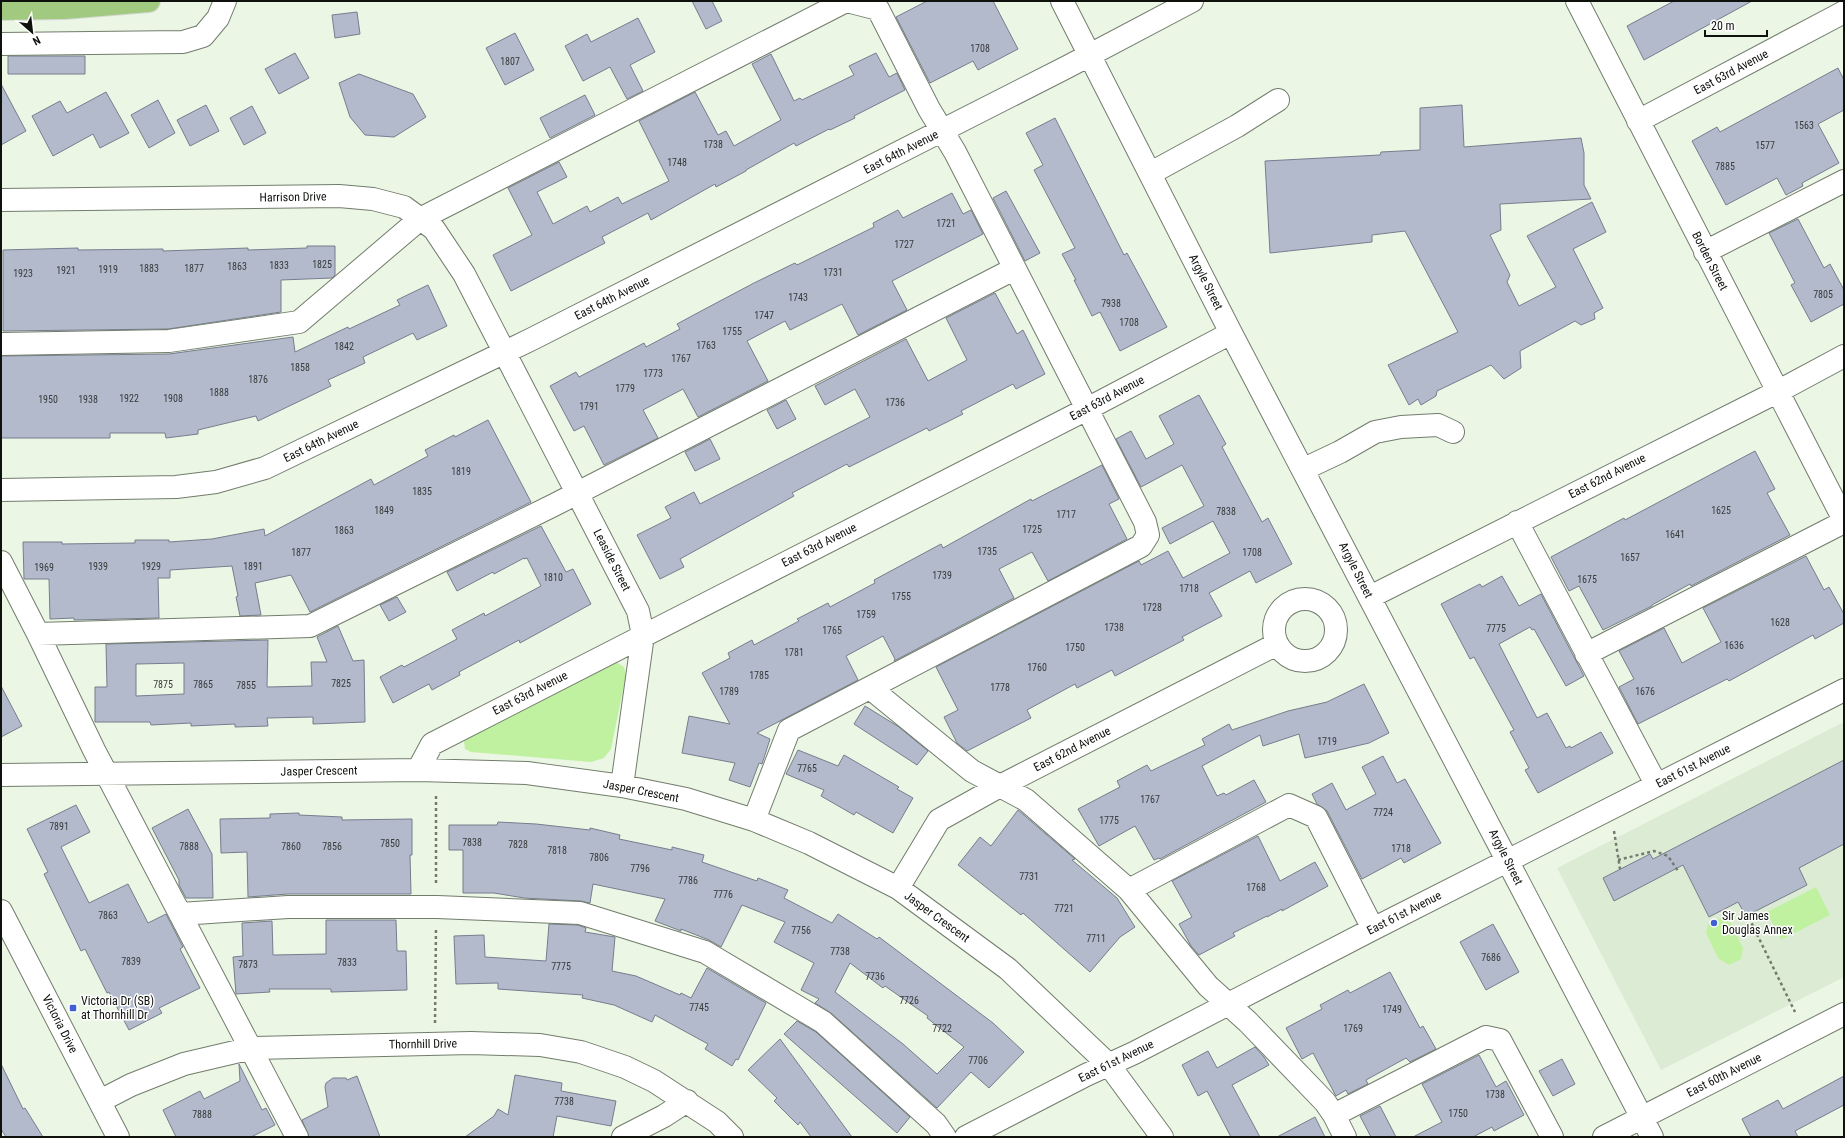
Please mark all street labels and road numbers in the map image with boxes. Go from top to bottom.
street label: East 63rd Avenue [1691,46,1771,97]
street label: East 64th Avenue [861,127,941,177]
street label: Harrison Drive [259,189,327,205]
street label: Borden Street [1689,229,1731,293]
street label: Argyle Street [1186,252,1226,313]
street label: East 64th Avenue [572,273,652,323]
street label: East 63rd Avenue [1067,372,1147,423]
street label: East 64th Avenue [281,417,361,465]
street label: East 62nd Avenue [1566,450,1648,501]
street label: East 63rd Avenue [779,520,859,570]
street label: Leaside Street [590,527,634,594]
street label: Argyle Street [1336,540,1376,601]
street label: East 63rd Avenue [490,668,570,718]
street label: East 62nd Avenue [1031,723,1113,774]
street label: East 61st Avenue [1653,741,1733,791]
street label: Jasper Crescent [280,763,358,779]
street label: Jasper Crescent [602,777,681,805]
street label: Argyle Street [1486,827,1526,888]
street label: East 61st Avenue [1364,888,1444,938]
street label: Jasper Crescent [902,889,973,946]
street label: Victoria Drive [39,993,81,1056]
street label: Thornhill Drive [389,1036,458,1052]
street label: East 61st Avenue [1076,1037,1156,1085]
street label: East 60th Avenue [1684,1050,1764,1100]

